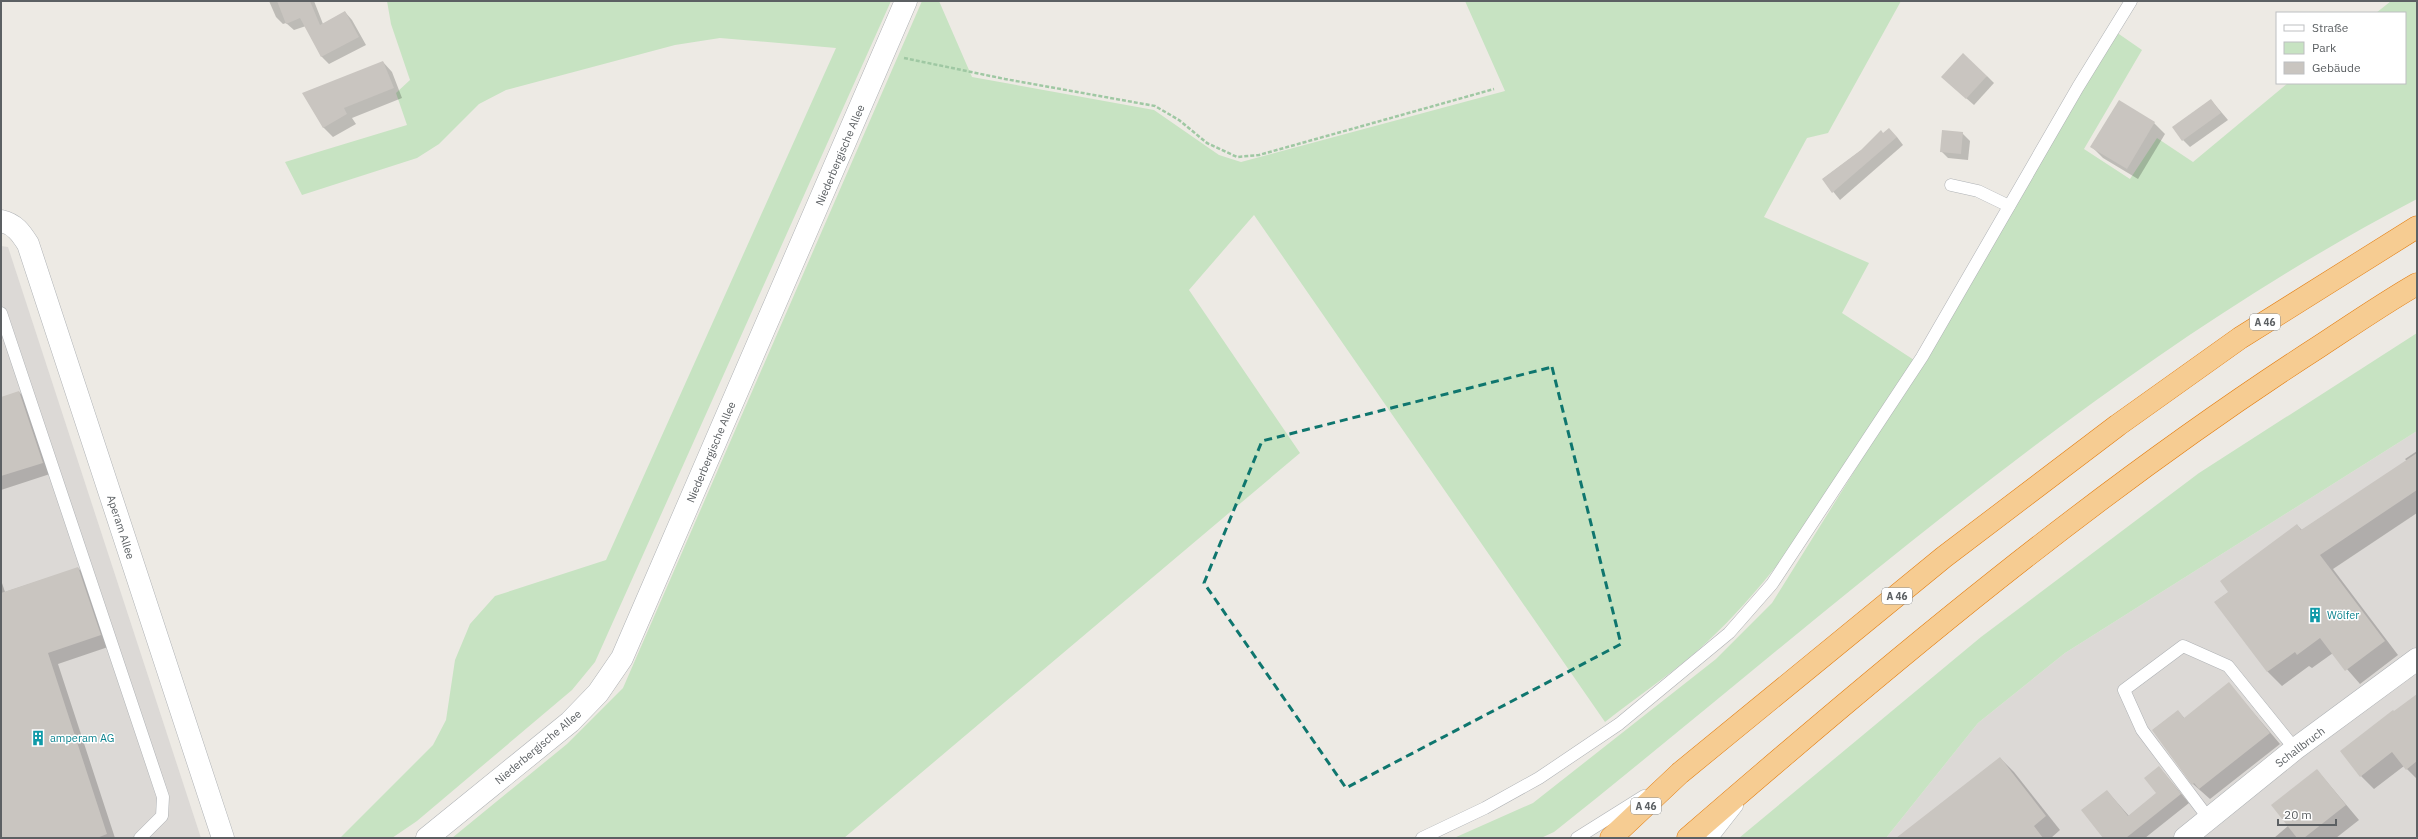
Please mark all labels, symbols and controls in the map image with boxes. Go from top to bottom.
legend [2276,12,2406,84]
text: Straße [2312,20,2349,35]
text: Park [2312,40,2337,55]
text: Gebäude [2312,60,2361,75]
street label: Niederbergische Allee [812,102,868,208]
road number: A 46 [2250,314,2280,330]
street label: Niederbergische Allee [683,399,739,505]
street label: Aperam Allee [104,493,138,561]
road number: A 46 [1882,588,1912,604]
building icon: Wölfer [2306,606,2324,624]
place label: Wölfer [2327,608,2359,622]
street label: Niederbergische Allee [492,707,584,787]
street label: Schallbruch [2272,724,2328,770]
building icon: amperam AG [29,729,47,747]
place label: amperam AG [50,731,115,745]
road number: A 46 [1631,798,1661,814]
scale bar [2278,801,2336,827]
text: 20 m [2284,807,2312,822]

